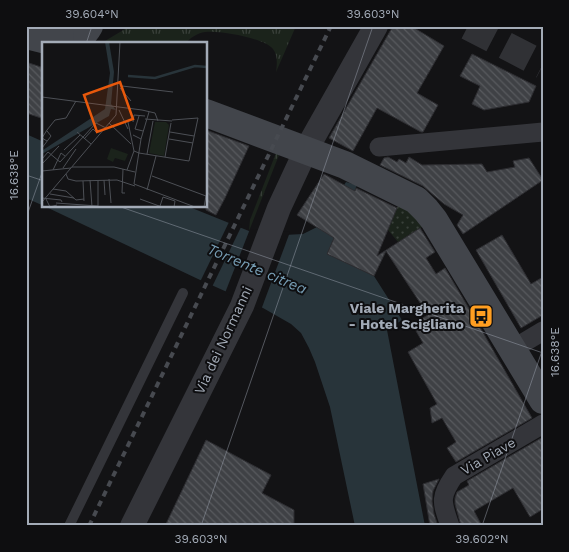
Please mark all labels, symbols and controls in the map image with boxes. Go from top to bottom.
text: 39.604°N [65,7,119,21]
text: 39.603°N [346,7,400,21]
inset map [42,42,208,208]
text: 16.638°E [7,150,21,200]
water label: Torrente citrea [205,240,309,298]
street label: Via dei Normanni [191,284,255,396]
place label: Viale Margherita - Hotel Scigliano [349,300,465,332]
bus stop icon: Viale Margherita - Hotel Scigliano [468,303,494,329]
text: 16.638°E [548,327,562,377]
street label: Via Piave [458,434,518,478]
text: 39.603°N [174,532,228,546]
text: 39.602°N [455,532,509,546]

